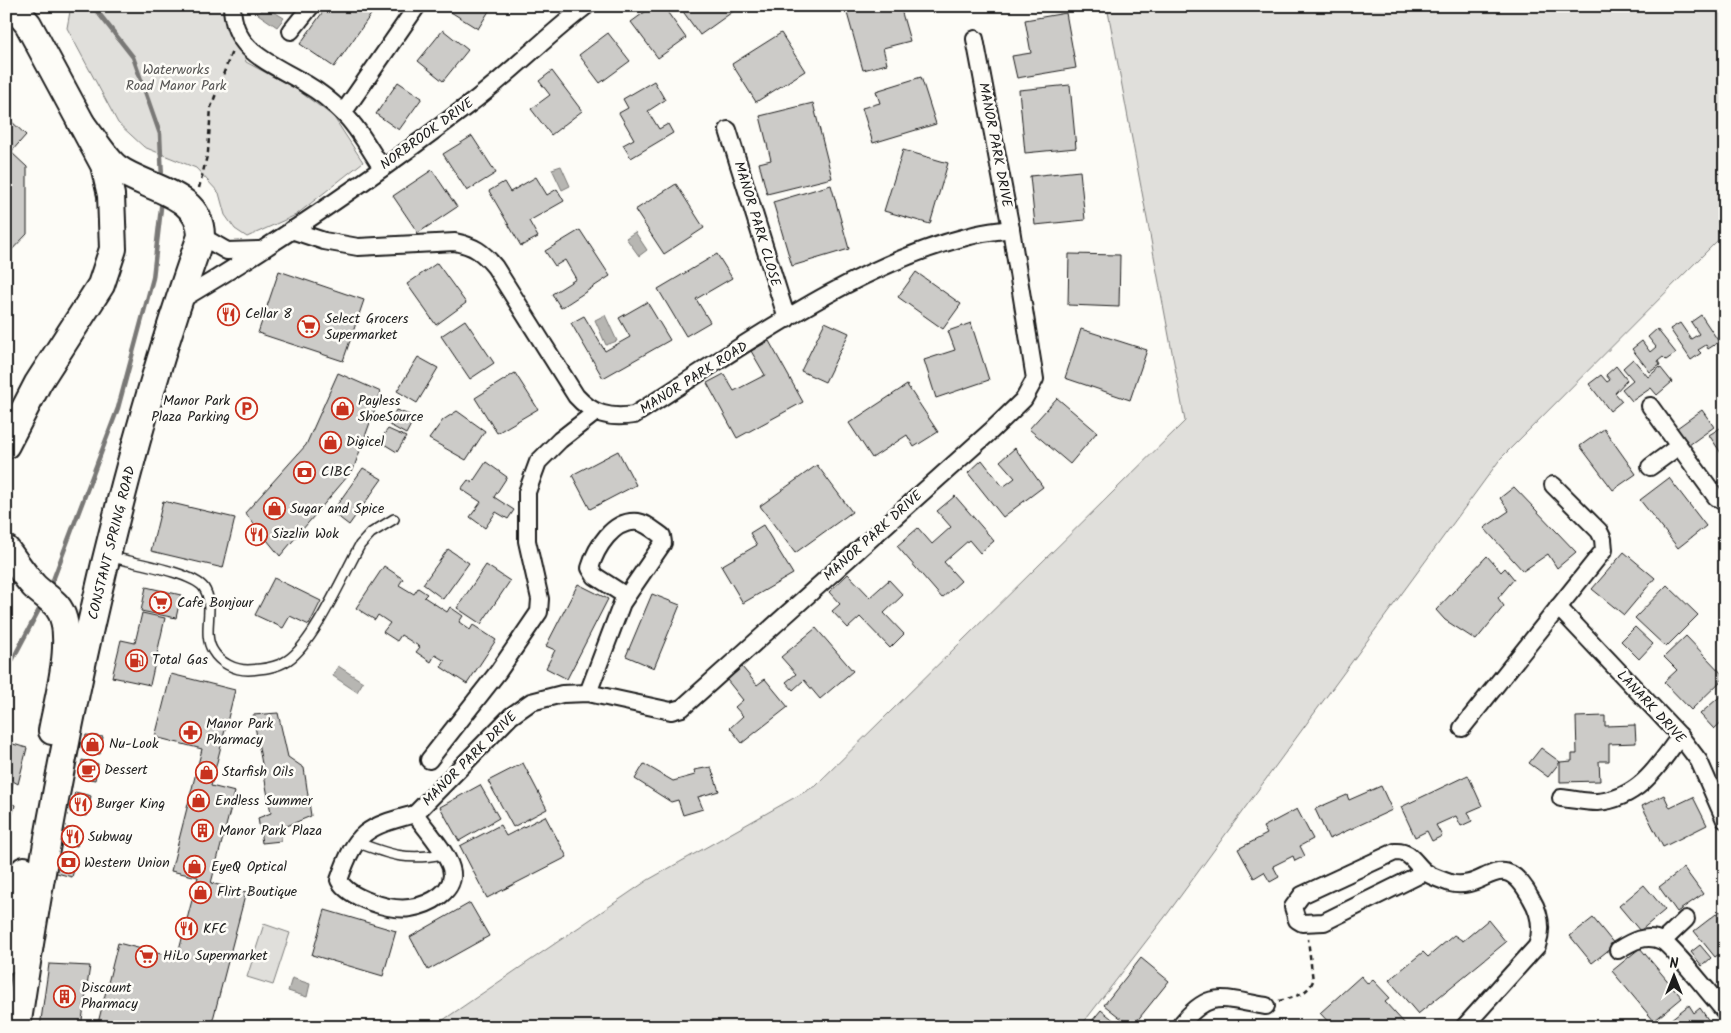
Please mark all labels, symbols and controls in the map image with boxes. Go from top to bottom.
park label: Waterworks Road Manor Park [126,59,227,97]
street label: MANOR PARK DRIVE [972,81,1018,210]
street label: NORBROOK DRIVE [375,92,479,176]
street label: MANOR PARK CLOSE [728,159,787,290]
restaurant icon: Cellar 8 [217,302,241,326]
place label: Cellar 8 [245,303,292,325]
place label: Select Grocers Supermarket [325,308,408,346]
supermarket icon: Select Grocers Supermarket [297,315,321,339]
street label: MANOR PARK ROAD [636,336,752,420]
place label: Manor Park Plaza Parking [151,390,230,428]
place label: Payless ShoeSource [358,390,424,428]
parking icon: Manor Park Plaza Parking [234,397,258,421]
shop icon: Payless ShoeSource [330,397,354,421]
shop icon: Digicel [318,430,342,454]
place label: Digicel [346,431,385,453]
bank icon: CIBC [293,460,317,484]
place label: CIBC [321,461,351,483]
street label: CONSTANT SPRING ROAD [82,464,142,622]
street label: MANOR PARK DRIVE [819,485,928,587]
shop icon: Sugar and Spice [262,497,286,521]
place label: Sugar and Spice [290,498,385,520]
restaurant icon: Sizzlin Wok [244,522,268,546]
place label: Sizzlin Wok [272,523,339,545]
supermarket icon: Cafe Bonjour [149,591,173,615]
place label: Cafe Bonjour [177,592,254,614]
fuel station icon: Total Gas [124,648,148,672]
place label: Total Gas [152,649,208,671]
street label: LANARK DRIVE [1611,665,1691,749]
street label: MANOR PARK DRIVE [417,706,523,812]
place label: Manor Park Pharmacy [206,713,273,751]
pharmacy icon: Manor Park Pharmacy [178,720,202,744]
shop icon: Nu-Look [81,732,105,756]
place label: Nu-Look [109,733,159,755]
cafe icon: Dessert [76,758,100,782]
place label: Dessert [104,759,148,781]
shop icon: Starfish Oils [194,760,218,784]
place label: Starfish Oils [222,761,294,783]
shop icon: Endless Summer [187,789,211,813]
place label: Endless Summer [215,790,314,812]
restaurant icon: Burger King [68,792,92,816]
place label: Burger King [96,793,165,815]
building icon: Manor Park Plaza [191,819,215,843]
place label: Manor Park Plaza [219,820,322,842]
restaurant icon: Subway [60,825,84,849]
place label: Subway [88,826,133,848]
bank icon: Western Union [56,851,80,875]
place label: Western Union [84,852,170,874]
shop icon: EyeQ Optical [183,855,207,879]
place label: EyeQ Optical [211,856,287,878]
shop icon: Flirt Boutique [189,880,213,904]
place label: Flirt Boutique [217,881,298,903]
restaurant icon: KFC [175,917,199,941]
place label: KFC [203,918,227,940]
supermarket icon: HiLo Supermarket [135,944,159,968]
place label: HiLo Supermarket [163,945,268,967]
north arrow [1648,950,1698,1000]
text: N [1670,953,1679,975]
place label: Discount Pharmacy [81,977,138,1015]
building icon: Discount Pharmacy [53,984,77,1008]

